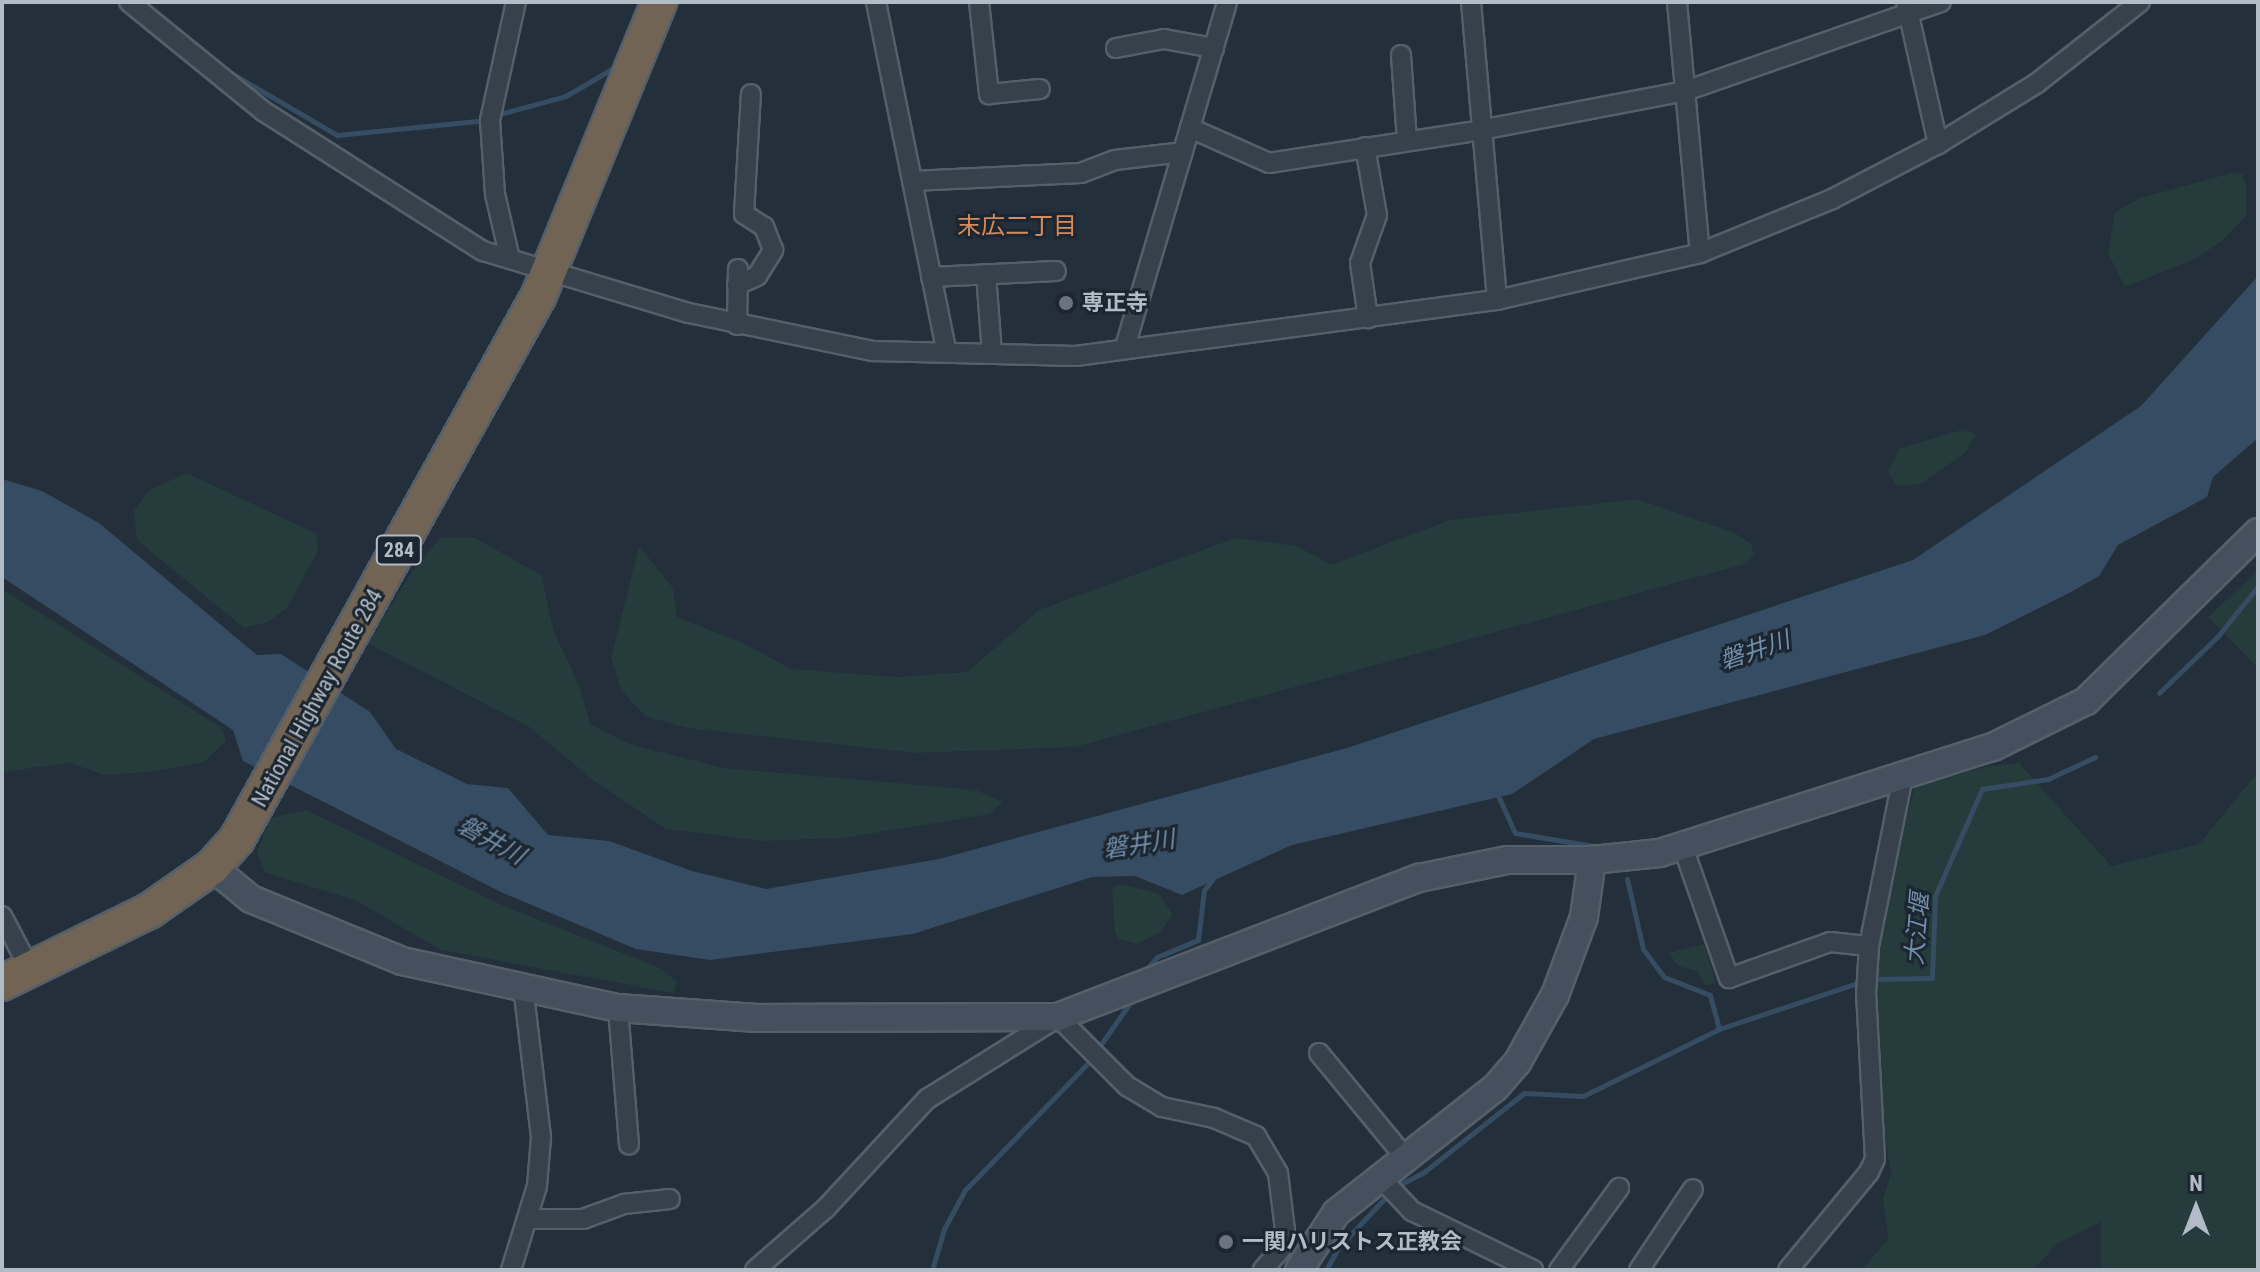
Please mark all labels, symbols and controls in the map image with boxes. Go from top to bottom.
district label: 末広二丁目 [957,213,1077,241]
place label: 専正寺 [1082,290,1148,316]
marker: 専正寺 [1057,294,1075,312]
road number: 284 [375,534,423,566]
street label: National Highway Route 284 [246,584,388,812]
water label: 磐井川 [1716,626,1794,676]
water label: 磐井川 [453,811,529,871]
water label: 磐井川 [1101,825,1177,865]
water label: 大江堰 [1901,892,1935,966]
north arrow [2156,1168,2236,1248]
text: N [2189,1171,2203,1196]
place label: 一関ハリストス正教会 [1242,1229,1462,1255]
marker: 一関ハリストス正教会 [1217,1233,1235,1251]

